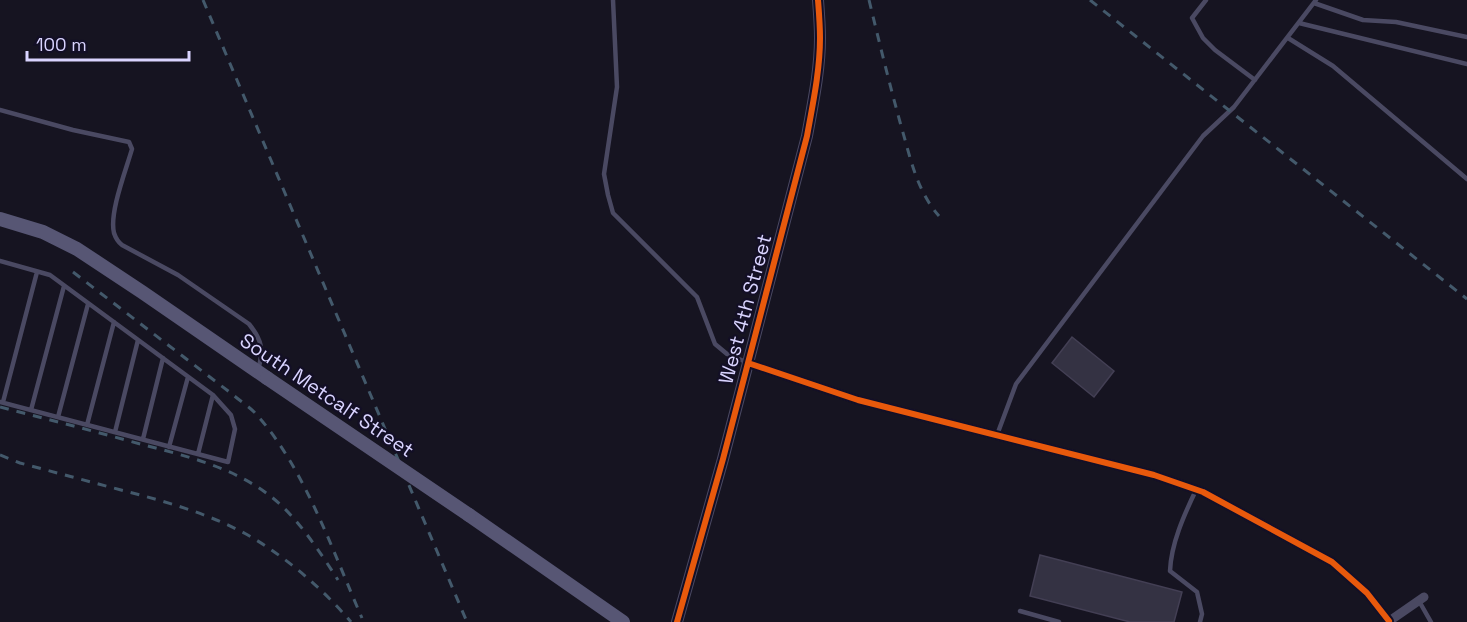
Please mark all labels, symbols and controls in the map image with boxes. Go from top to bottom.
scale bar [27,24,189,62]
text: 100 m [36,33,87,56]
street label: West 4th Street [713,231,777,387]
street label: South Metcalf Street [235,327,419,463]

